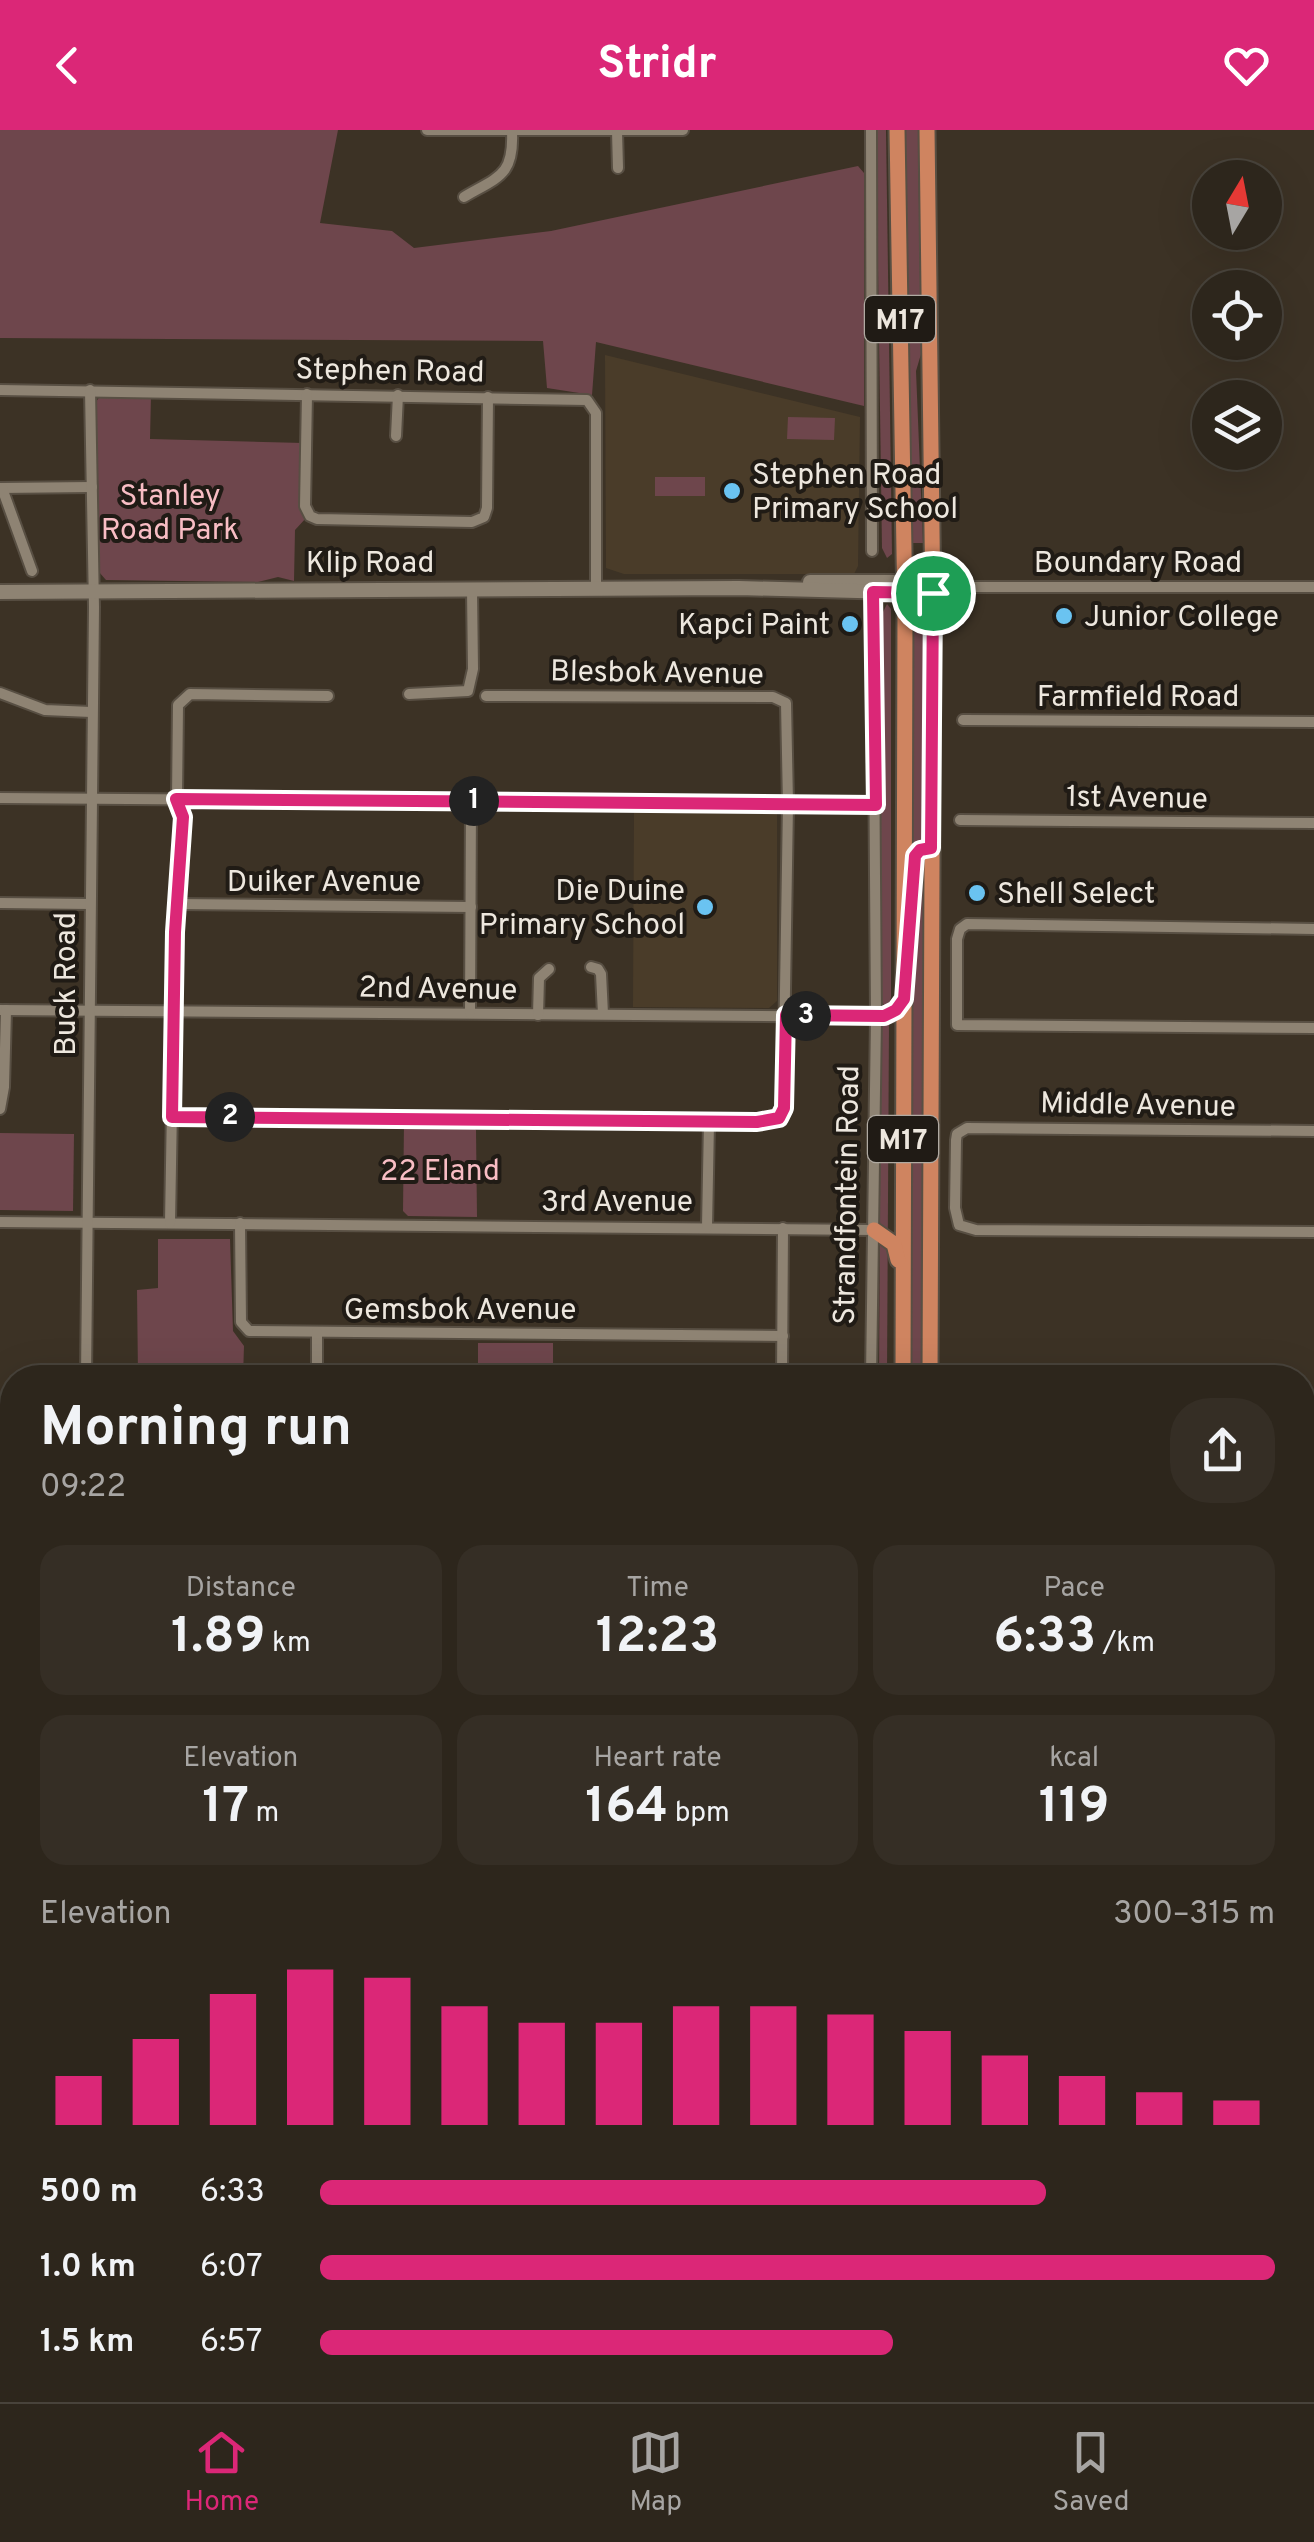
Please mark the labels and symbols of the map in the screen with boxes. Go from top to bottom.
north arrow [1192,160,1282,250]
road number: M17 [865,296,935,342]
street label: Stephen Road [295,352,485,393]
place label: Stephen Road Primary School [752,458,958,529]
park label: Stanley Road Park [101,479,239,550]
marker: Stephen Road Primary School [721,480,743,502]
street label: Klip Road [306,546,434,583]
street label: Boundary Road [1034,546,1242,583]
pin [891,551,976,636]
place label: Junior College [1084,600,1279,637]
marker: Junior College [1053,605,1075,627]
place label: Kapci Paint [678,608,830,645]
marker: Kapci Paint [839,613,861,635]
street label: Blesbok Avenue [550,654,764,695]
street label: Farmfield Road [1037,680,1239,717]
pin: 1 [449,776,499,826]
street label: 1st Avenue [1066,780,1208,819]
street label: Duiker Avenue [227,865,421,902]
place label: Die Duine Primary School [479,874,685,945]
place label: Shell Select [997,877,1155,914]
marker: Shell Select [966,882,988,904]
marker: Die Duine Primary School [694,896,716,918]
street label: Buck Road [49,912,86,1056]
street label: 2nd Avenue [358,971,518,1010]
pin: 3 [781,991,831,1041]
street label: Strandfontein Road [828,1065,869,1325]
street label: Middle Avenue [1040,1086,1236,1127]
pin: 2 [205,1092,255,1142]
road number: M17 [868,1116,938,1162]
park label: 22 Eland [380,1154,500,1191]
street label: 3rd Avenue [541,1185,693,1222]
street label: Gemsbok Avenue [344,1293,576,1330]

